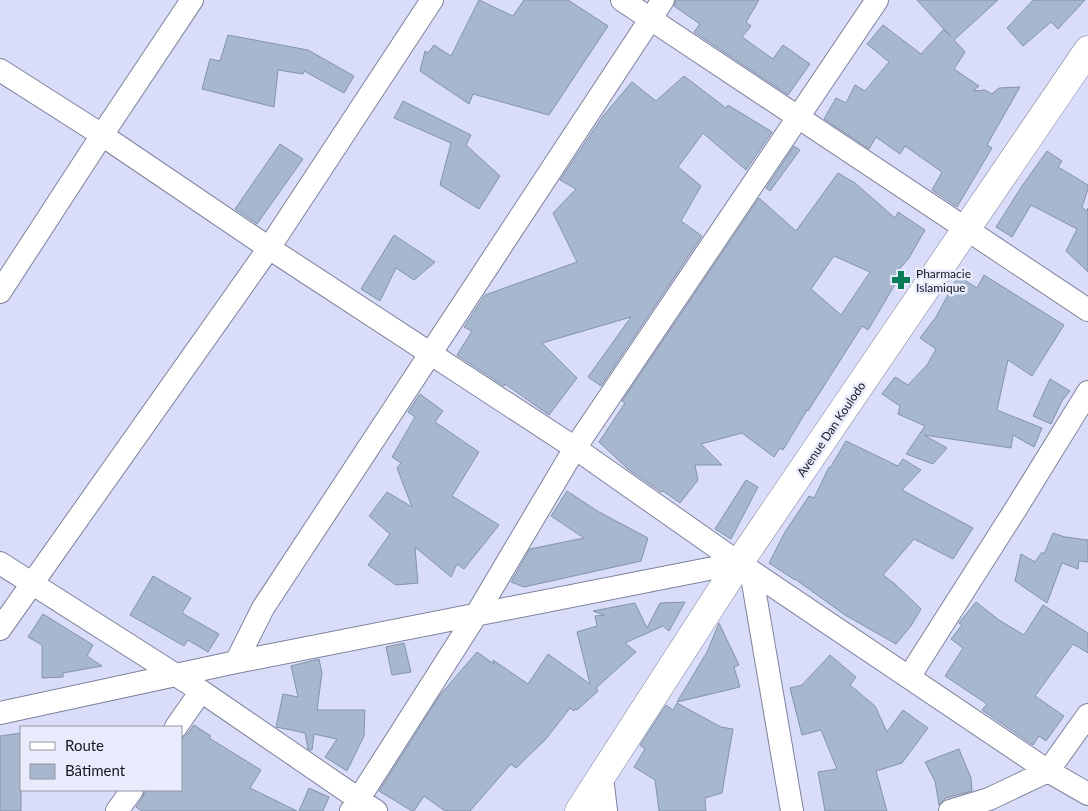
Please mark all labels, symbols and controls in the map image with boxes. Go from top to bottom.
place label: Pharmacie Islamique [916,266,971,295]
pharmacy icon: Pharmacie Islamique [890,269,912,291]
street label: Avenue Dan Koulodo [794,378,869,479]
legend [20,726,182,791]
text: Route [65,736,104,754]
text: Bâtiment [65,761,126,779]

